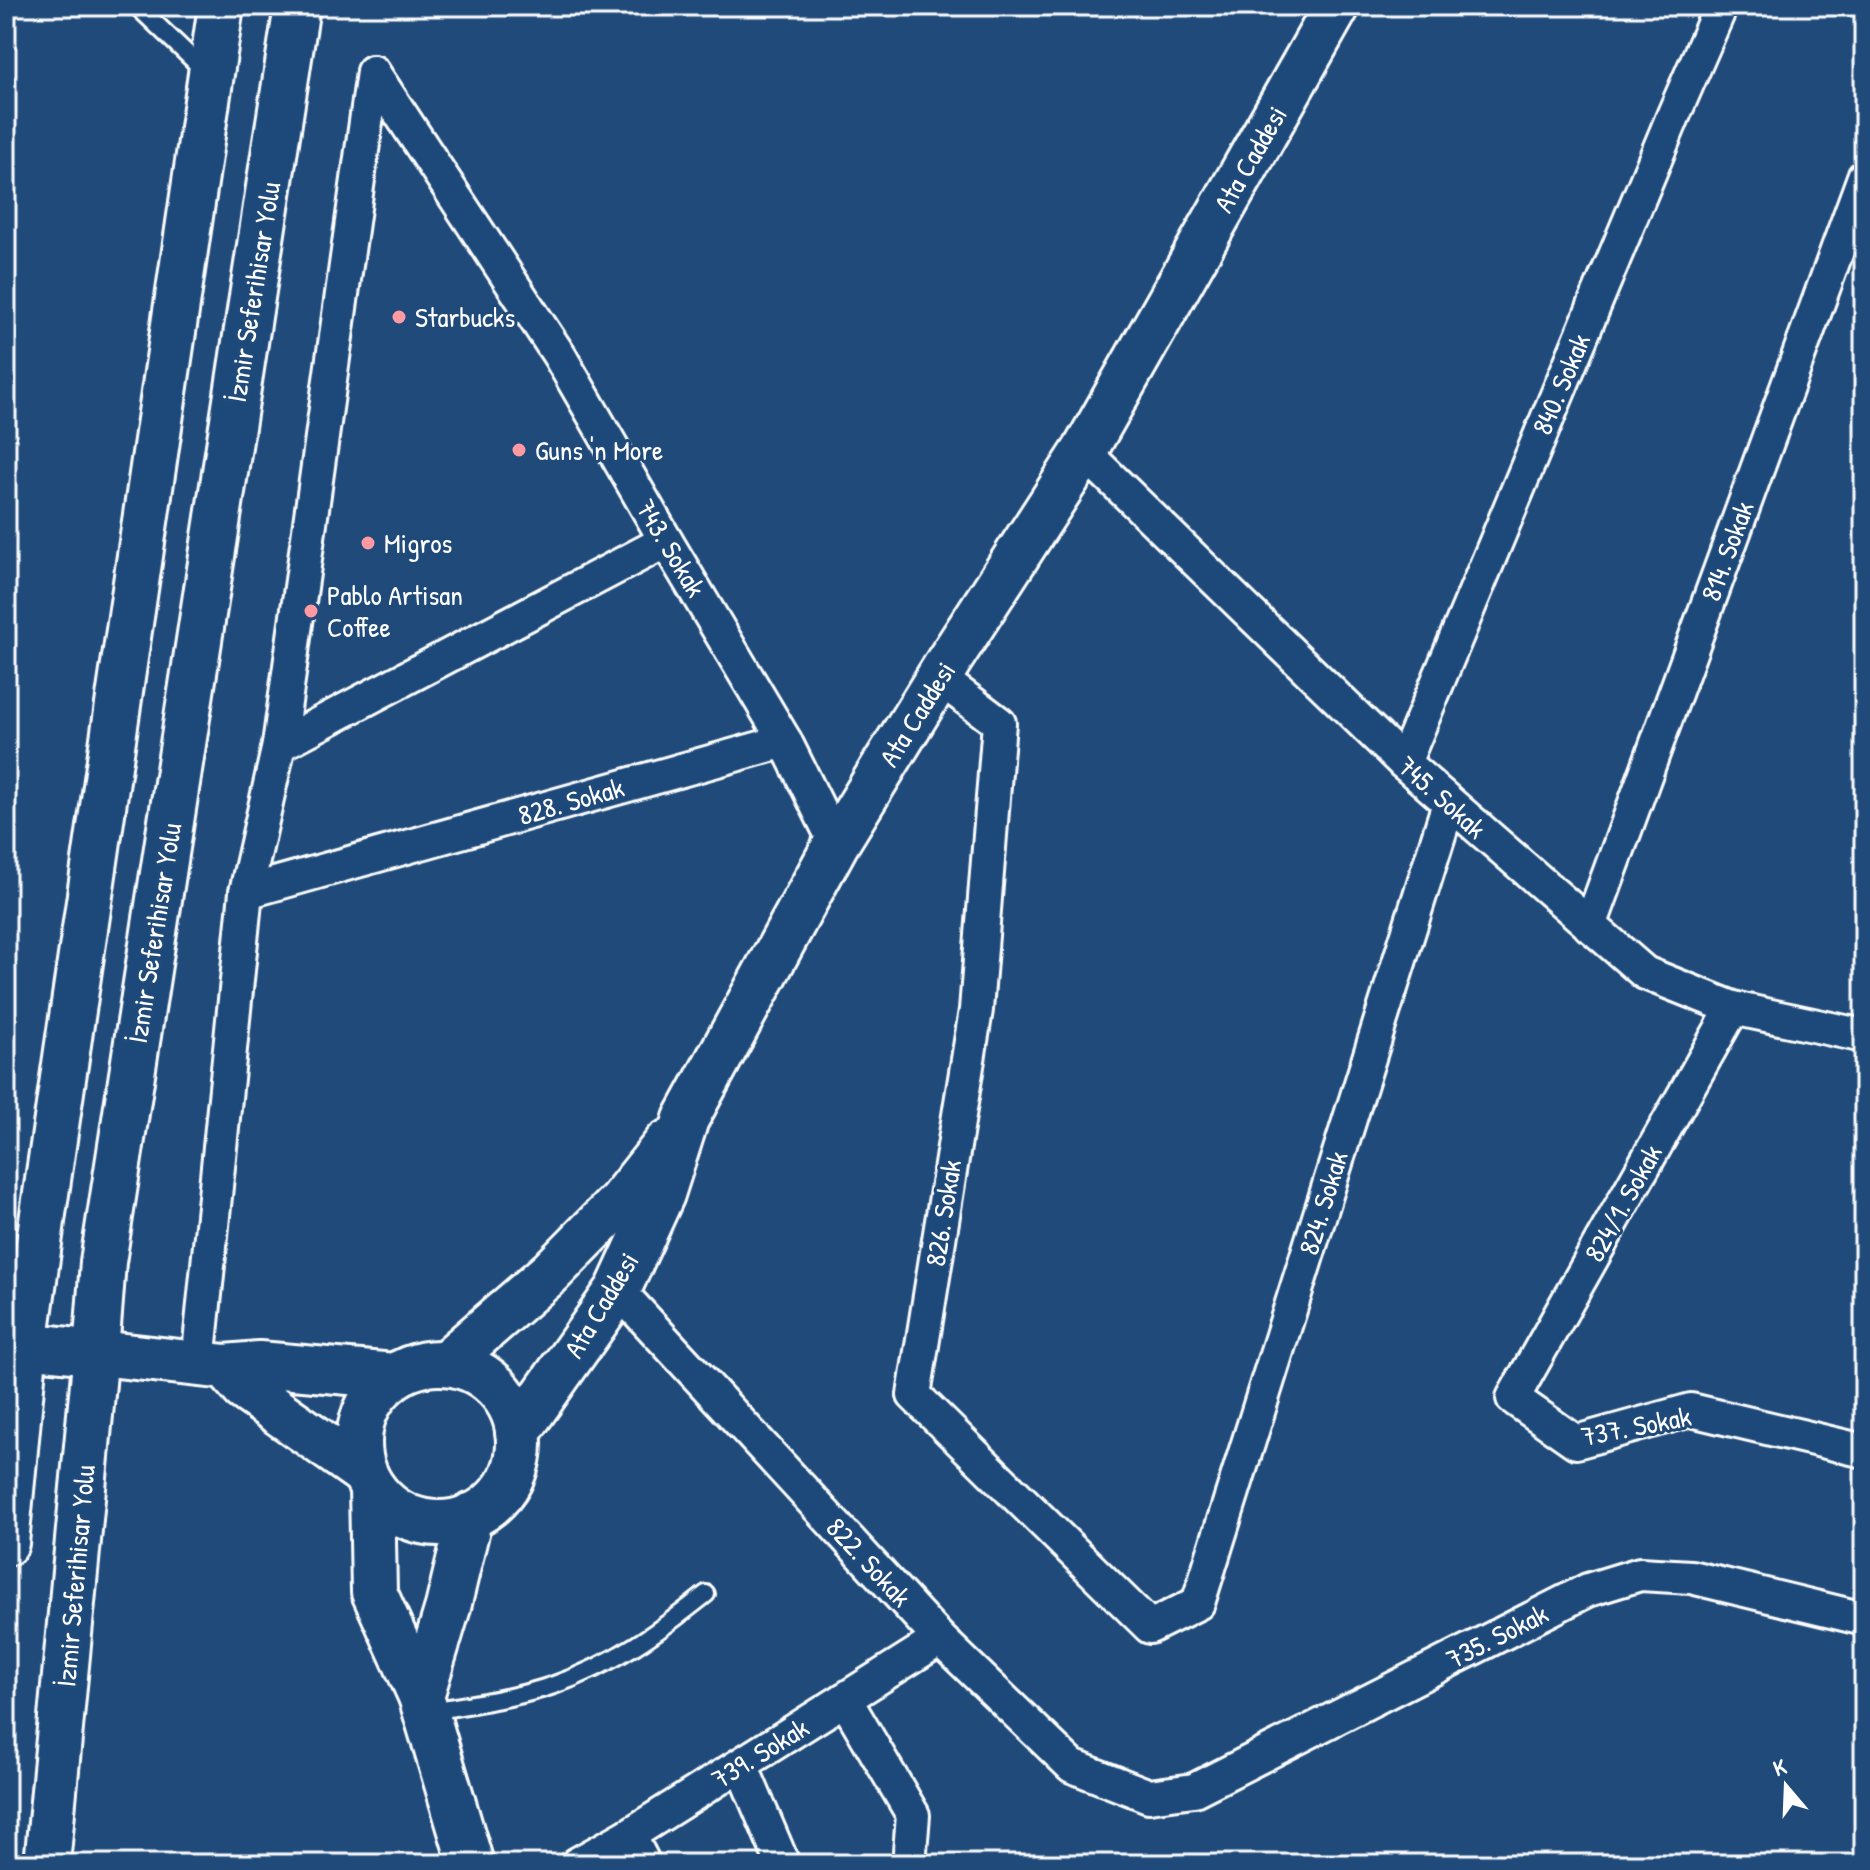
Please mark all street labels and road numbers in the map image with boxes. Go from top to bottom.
street label: Ata Caddesi [1204,99,1296,219]
street label: İzmir Seferihisar Yolu [217,179,289,405]
street label: 840. Sokak [1523,327,1599,440]
street label: 743. Sokak [627,492,715,604]
street label: 814. Sokak [1691,495,1763,606]
street label: Ata Caddesi [870,654,964,774]
street label: 745. Sokak [1390,747,1495,847]
street label: 828. Sokak [514,768,629,834]
street label: İzmir Seferihisar Yolu [118,820,190,1046]
street label: 824/1. Sokak [1575,1137,1671,1268]
street label: 824. Sokak [1289,1146,1357,1259]
street label: 826. Sokak [916,1157,970,1269]
street label: Ata Caddesi [555,1245,647,1365]
street label: 737. Sokak [1578,1397,1694,1455]
street label: İzmir Seferihisar Yolu [46,1463,104,1689]
street label: 822. Sokak [818,1509,920,1615]
street label: 735. Sokak [1440,1594,1555,1678]
street label: 739. Sokak [704,1708,816,1798]

